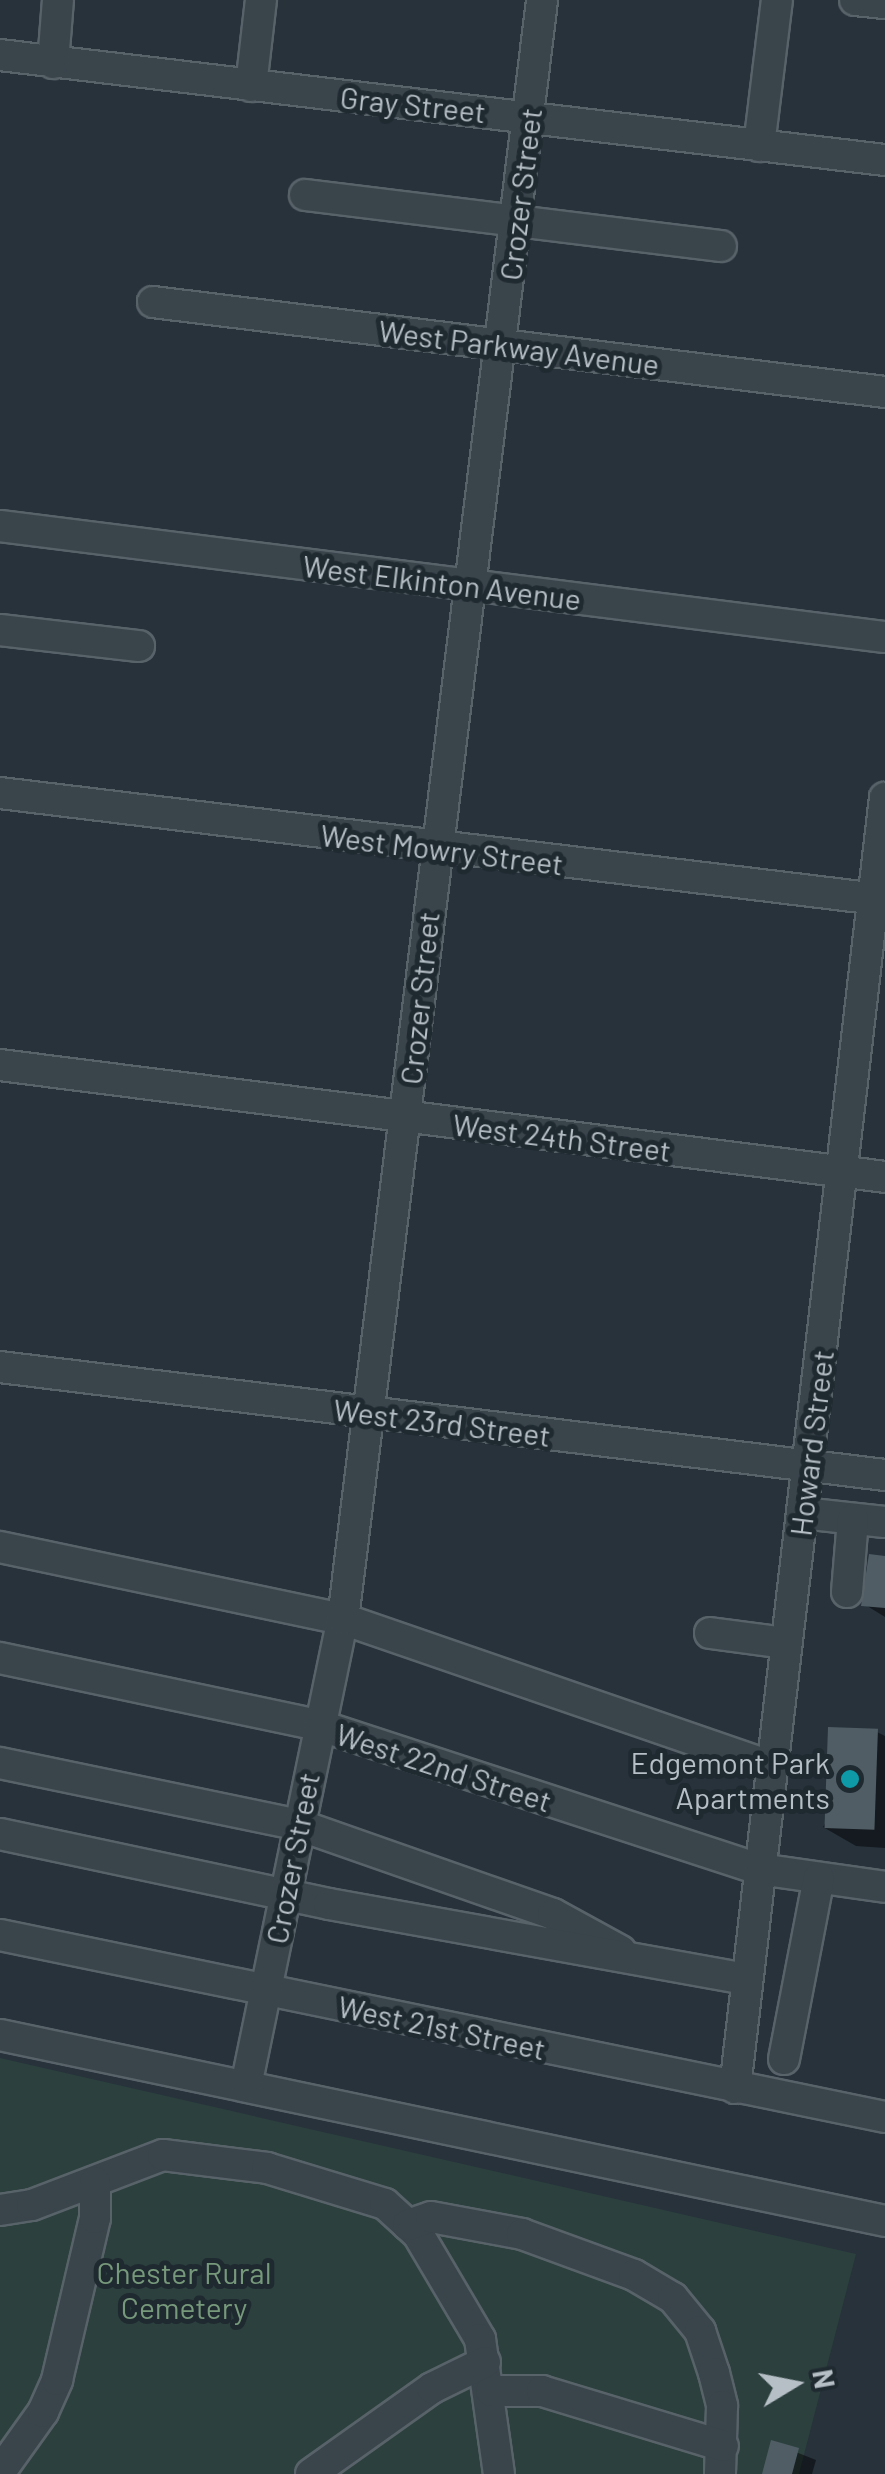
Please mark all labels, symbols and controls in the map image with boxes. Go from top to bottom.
street label: Gray Street [338,78,488,130]
street label: Crozer Street [492,106,548,282]
street label: West Parkway Avenue [377,312,661,382]
street label: West Elkinton Avenue [301,547,583,617]
street label: West Mowry Street [319,816,565,882]
street label: Crozer Street [392,910,446,1086]
street label: West 24th Street [451,1106,673,1168]
street label: Howard Street [782,1348,840,1538]
street label: West 23rd Street [331,1391,553,1453]
street label: West 22nd Street [332,1715,556,1819]
place label: Edgemont Park Apartments [630,1744,830,1814]
marker: Edgemont Park Apartments [839,1768,861,1790]
street label: Crozer Street [258,1769,326,1947]
street label: West 21st Street [335,1987,549,2067]
park label: Chester Rural Cemetery [96,2254,272,2324]
north arrow [745,2334,845,2434]
text: N [806,2367,843,2391]

